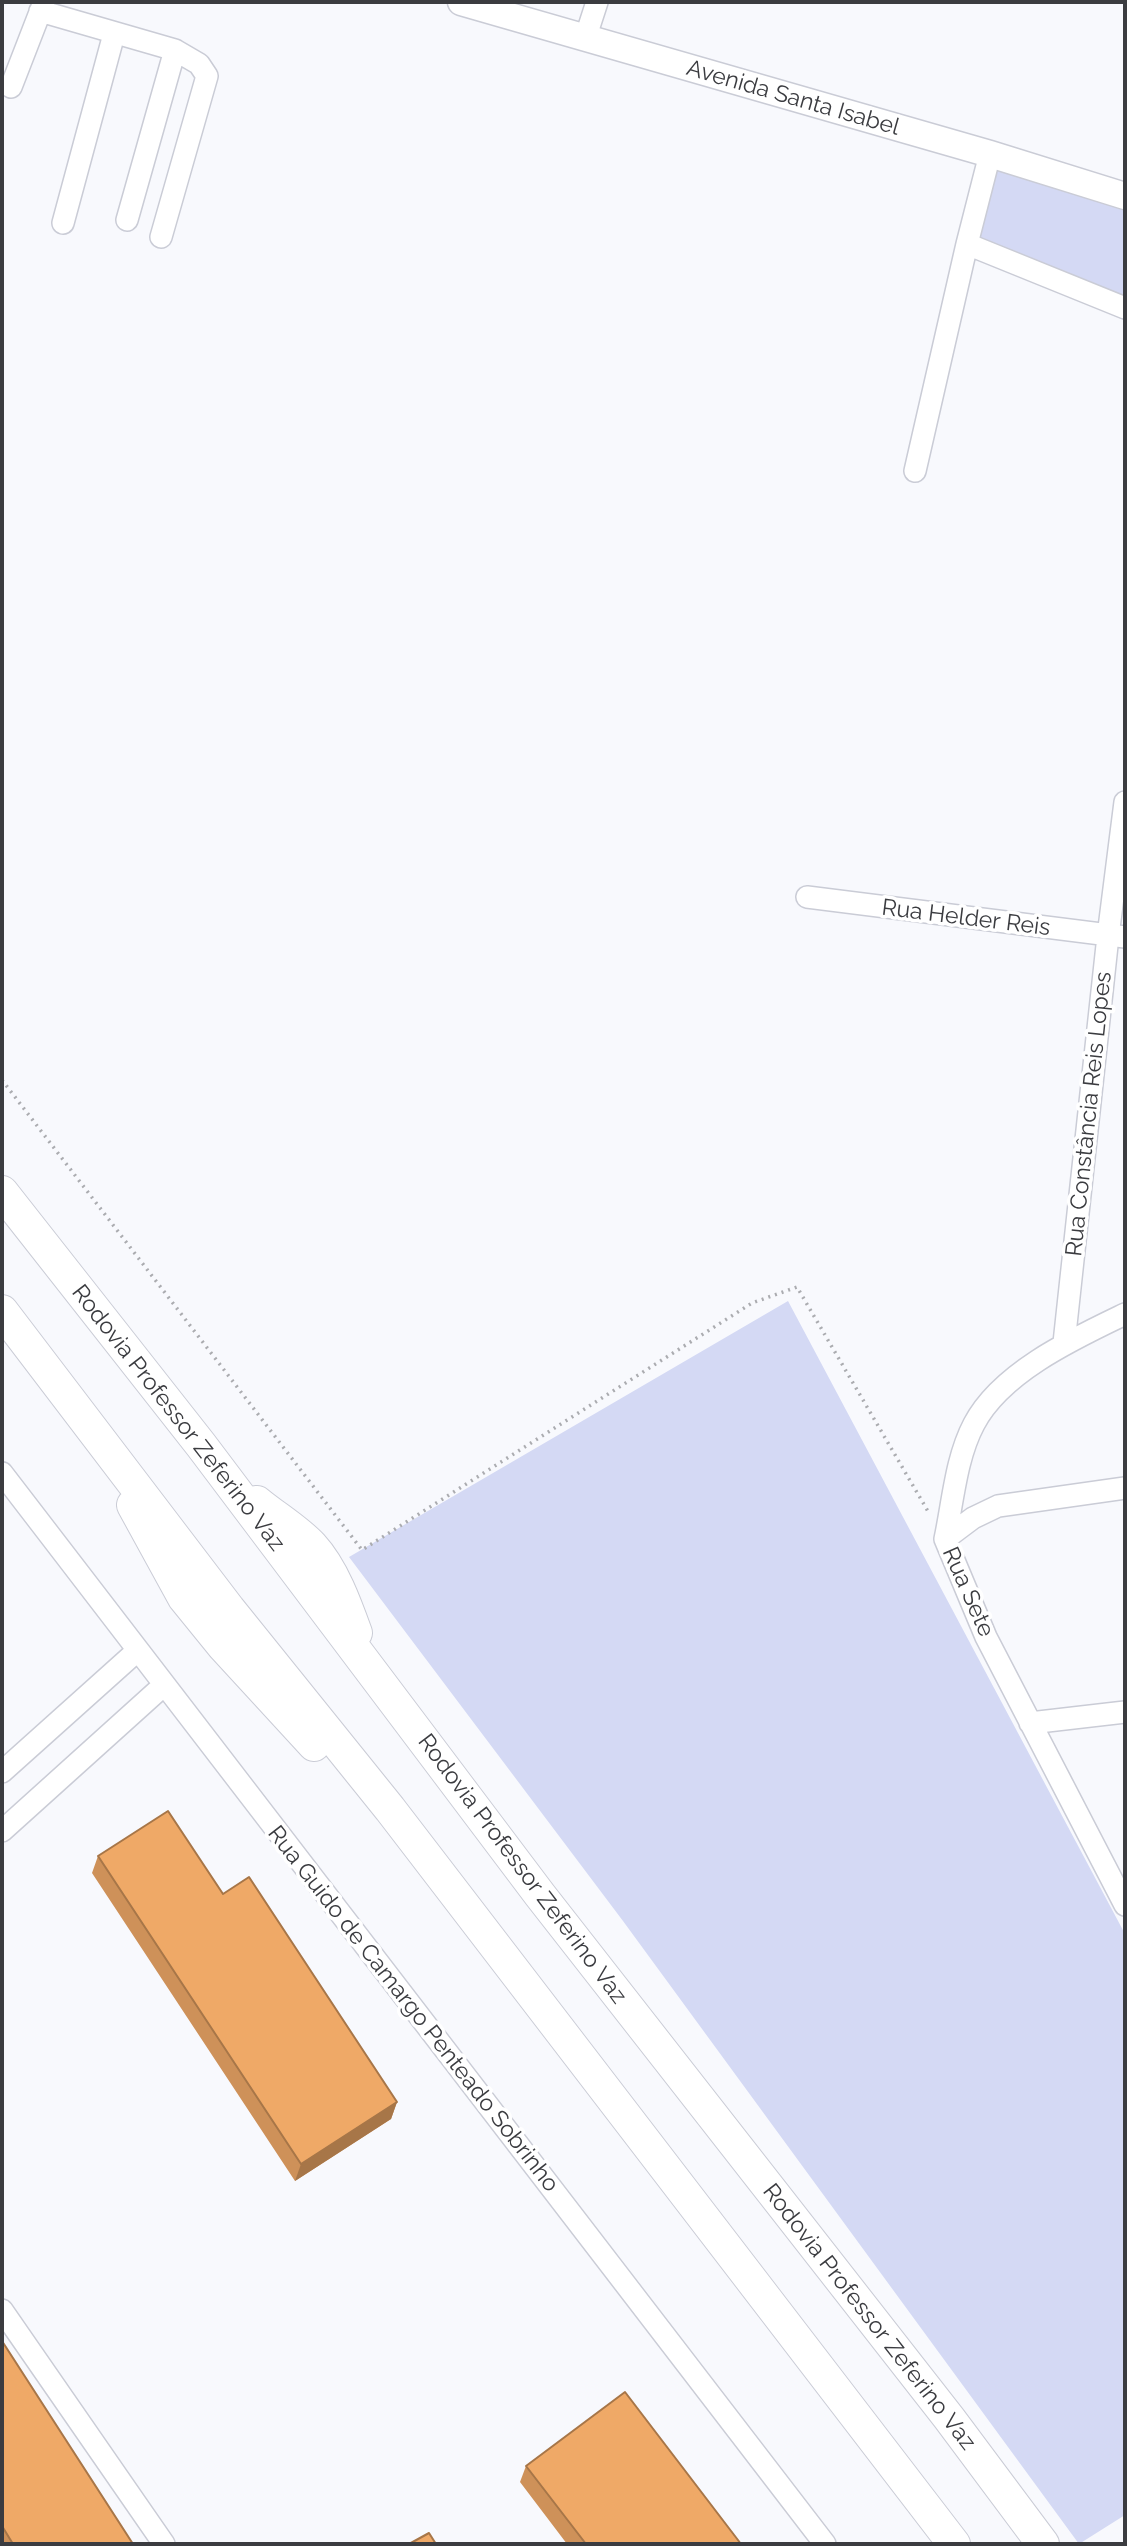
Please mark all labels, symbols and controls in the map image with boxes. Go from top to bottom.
street label: Avenida Santa Isabel [683,54,903,142]
street label: Rua Helder Reis [880,894,1052,942]
street label: Rua Constância Reis Lopes [1060,970,1118,1258]
street label: Rodovia Professor Zeferino Vaz [66,1279,290,1557]
street label: Rua Sete [936,1543,1000,1641]
street label: Rodovia Professor Zeferino Vaz [412,1729,632,2009]
street label: Rua Guido de Camargo Penteado Sobrinho [262,1821,564,2197]
street label: Rodovia Professor Zeferino Vaz [757,2178,981,2456]

